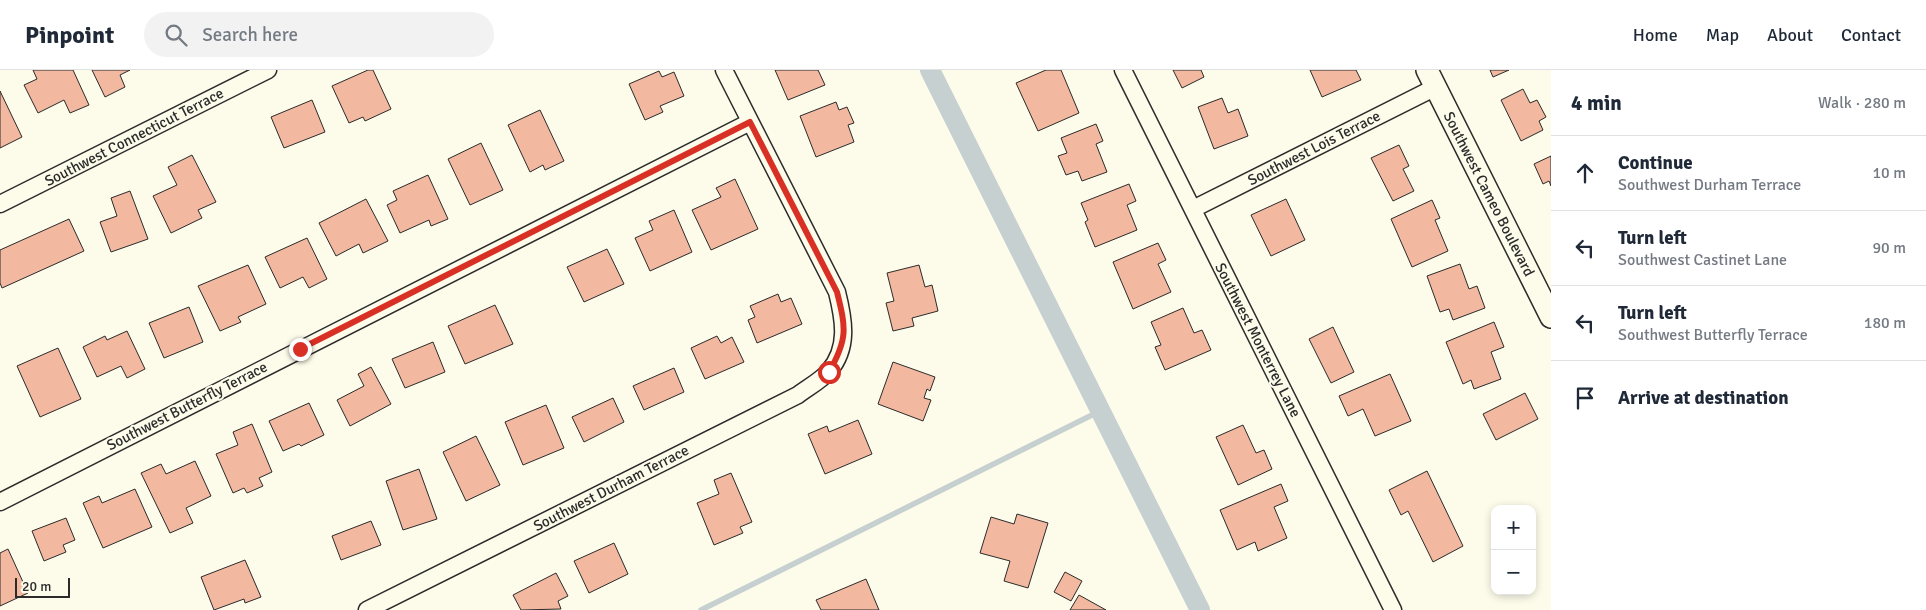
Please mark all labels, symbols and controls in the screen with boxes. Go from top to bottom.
search box [144,12,494,57]
text: Pinpoint [25,20,114,50]
icon: search [162,21,190,49]
text: Search here [202,23,298,47]
text: Home [1633,24,1678,46]
text: Map [1706,24,1739,46]
text: About [1767,24,1813,46]
text: Contact [1841,24,1901,46]
street label: Southwest Connecticut Terrace [42,84,226,190]
text: 4 min [1571,90,1622,116]
text: Walk · 280 m [1818,93,1906,113]
street label: Southwest Lois Terrace [1245,107,1383,189]
street label: Southwest Cameo Boulevard [1440,109,1538,279]
text: Continue [1618,151,1693,175]
icon: ahead [1571,159,1599,187]
text: 10 m [1872,163,1906,183]
text: Southwest Durham Terrace [1618,175,1801,195]
text: Turn left [1618,226,1687,250]
icon: left [1571,234,1599,262]
text: 90 m [1872,238,1906,258]
text: Southwest Castinet Lane [1618,250,1787,270]
street label: Southwest Monterrey Lane [1211,260,1305,420]
text: Turn left [1618,301,1687,325]
icon: left [1571,309,1599,337]
text: 180 m [1864,313,1906,333]
text: Southwest Butterfly Terrace [1618,325,1808,345]
route end [289,338,312,361]
street label: Southwest Butterfly Terrace [104,358,270,454]
route start [818,361,841,384]
icon: arrive [1571,384,1599,412]
text: Arrive at destination [1618,386,1789,410]
street label: Southwest Durham Terrace [530,441,692,535]
map controls [1491,505,1536,595]
button: + [1491,505,1536,550]
button: − [1491,550,1536,595]
scale bar [15,575,70,598]
text: 20 m [22,578,51,595]

